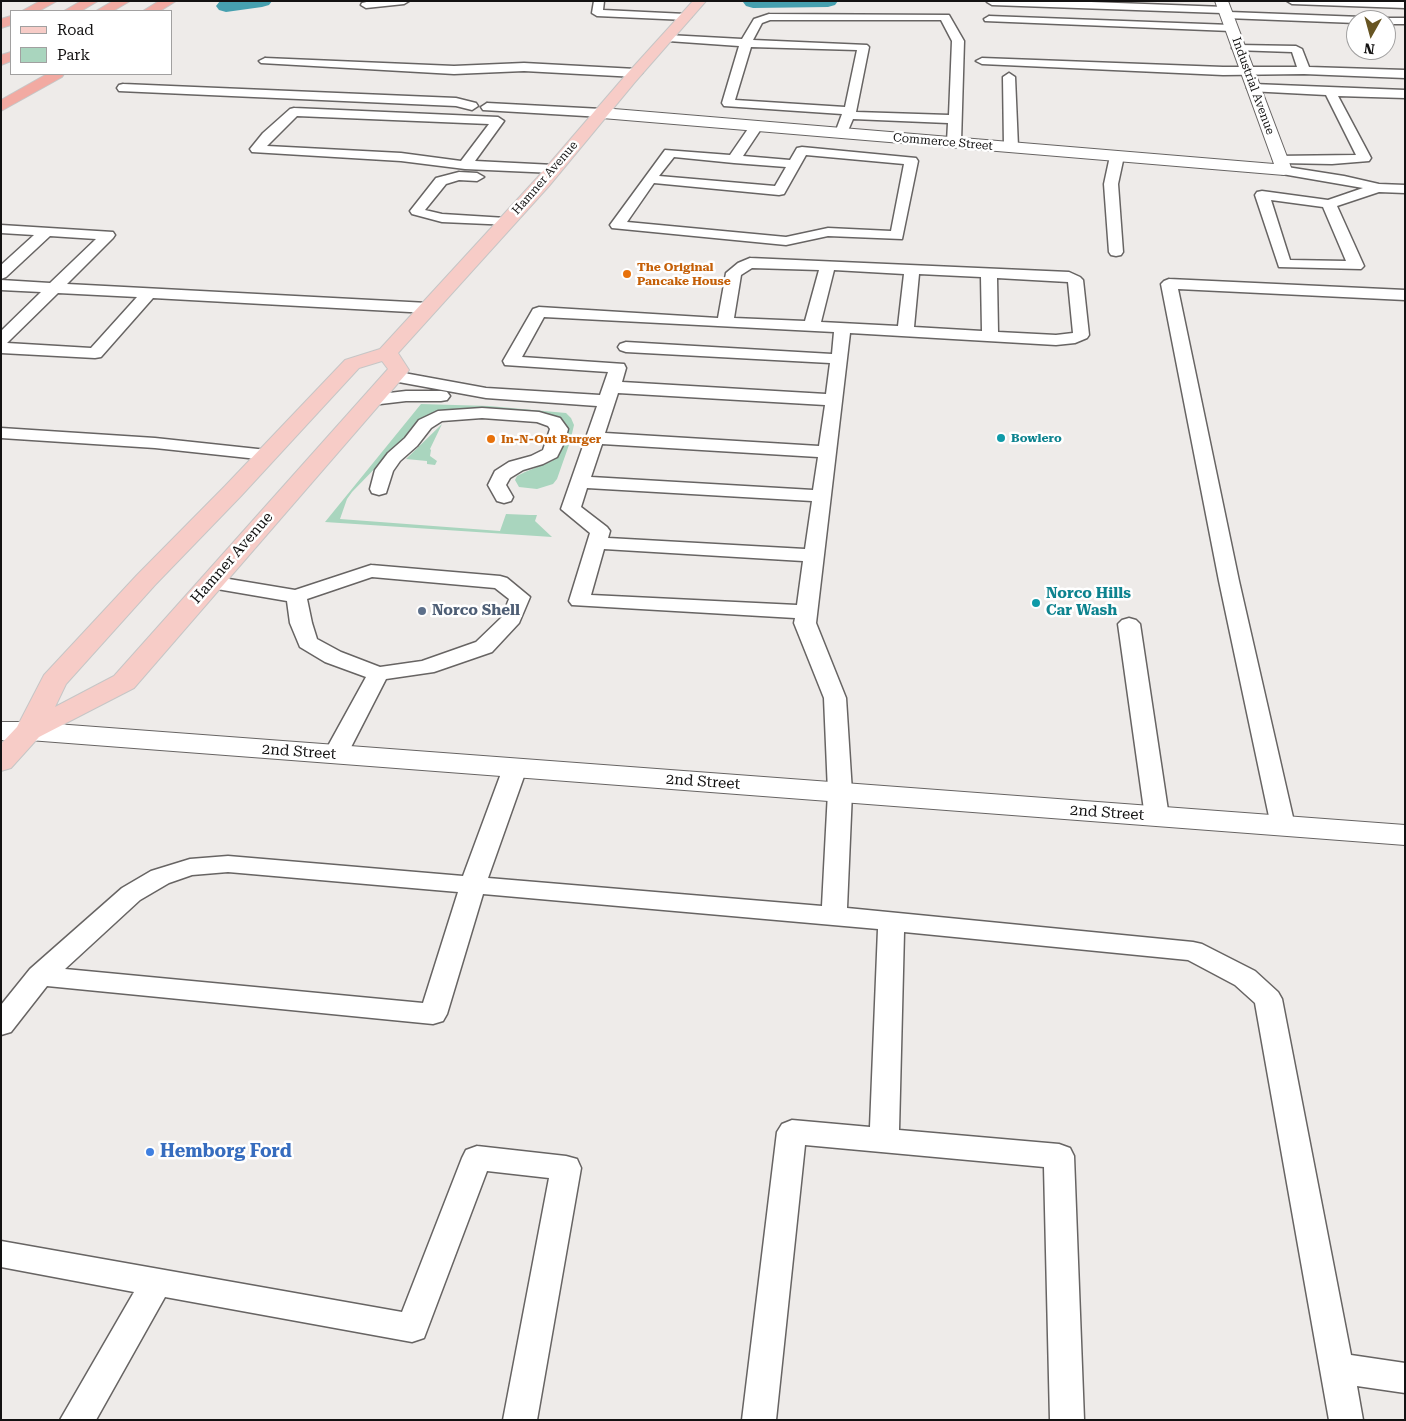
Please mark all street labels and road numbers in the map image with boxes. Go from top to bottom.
street label: Industrial Avenue [1229,35,1277,137]
street label: Commerce Street [893,130,993,154]
street label: Hamner Avenue [509,138,581,218]
street label: Hamner Avenue [187,508,277,608]
street label: 2nd Street [261,740,337,764]
street label: 2nd Street [665,770,741,794]
street label: 2nd Street [1069,801,1145,825]

